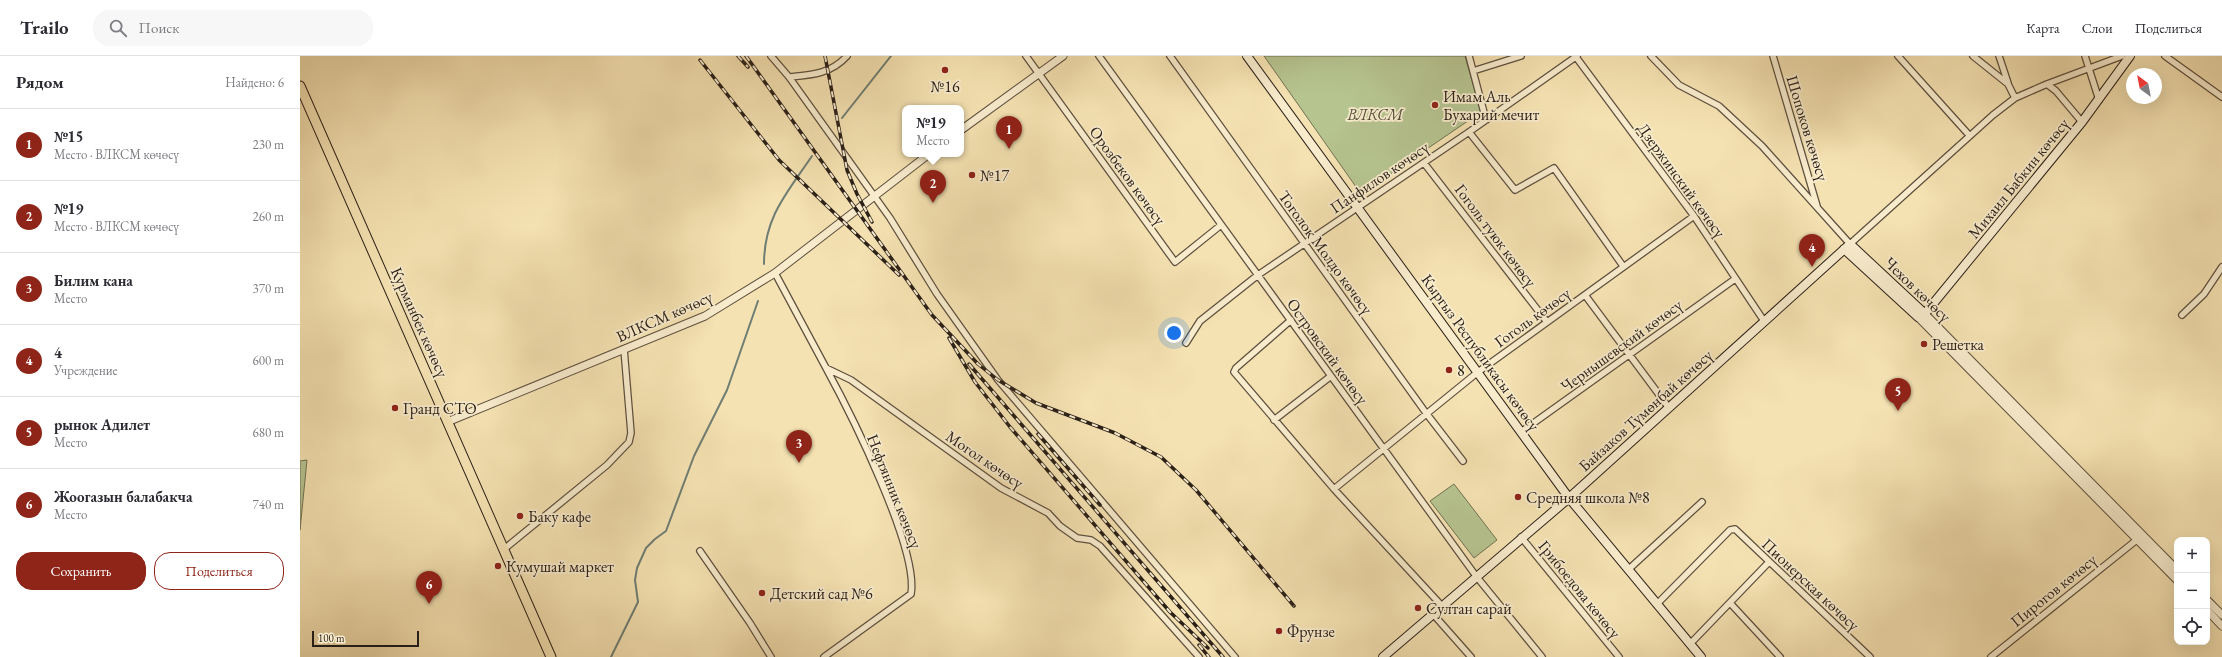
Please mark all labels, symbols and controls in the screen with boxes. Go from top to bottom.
search box [93,10,373,46]
text: Trailo [20,15,69,40]
icon: search [107,17,129,39]
text: Поиск [139,18,179,37]
text: Карта [2026,19,2060,37]
text: Слои [2082,19,2113,37]
text: Поделиться [2135,19,2202,37]
marker: №16 [940,65,950,75]
north arrow [2126,68,2162,104]
text: Рядом [16,71,64,93]
street label: Шопоков көчөсү [1782,73,1834,184]
text: Найдено: 6 [225,74,284,91]
place label: №16 [930,76,960,97]
place label: Имам Аль Бухарий мечит [1443,86,1540,125]
marker: Имам Аль Бухарий мечит [1430,100,1440,110]
park label: ВЛКСМ [1346,104,1404,125]
popup [902,105,964,157]
text: №19 [916,113,946,132]
street label: Михаил Бабкин көчөсү [1963,113,2074,243]
pin: 1 [996,116,1022,149]
street label: Дзержинский көчөсү [1633,119,1731,243]
street label: Орозбеков көчөсү [1085,122,1171,230]
text: №15 [54,127,83,146]
text: Место [916,132,950,149]
text: 1 [26,136,32,153]
text: 230 m [253,136,284,153]
street label: Панфилов көчөсү [1326,136,1434,218]
text: Место · ВЛКСМ көчөсү [54,146,179,163]
place label: №17 [980,165,1010,186]
pin: 2 [920,170,946,203]
marker: №17 [967,170,977,180]
street label: Гоголь туюк көчөсү [1450,180,1542,292]
street label: Тоголок Молдо көчөсү [1274,186,1378,319]
text: №19 [54,199,83,218]
text: 2 [26,208,32,225]
text: 260 m [253,208,284,225]
text: Место · ВЛКСМ көчөсү [54,218,179,235]
pin: 4 [1799,234,1825,267]
street label: Чехов көчөсү [1880,252,1956,327]
street label: Курманбек көчөсү [386,264,454,381]
street label: Кыргыз Республикасы көчөсү [1417,270,1545,436]
text: Билим кана [54,271,133,290]
text: 3 [26,280,32,297]
text: 370 m [253,280,284,297]
street label: Гоголь көчөсү [1490,282,1575,352]
street label: ВЛКСМ көчөсү [613,286,716,347]
text: Место [54,290,87,307]
street label: Островский көчөсү [1282,294,1374,409]
street label: Чернышевский көчөсү [1556,294,1687,397]
your location [1164,323,1184,343]
place label: Решетка [1932,334,1985,355]
marker: Решетка [1919,339,1929,349]
text: 4 [54,343,62,362]
street label: Байзаков Түмөнбай көчөсү [1574,344,1717,476]
text: 4 [26,352,32,369]
text: 600 m [253,352,284,369]
place label: 8 [1457,360,1465,381]
text: Учреждение [54,362,118,379]
marker: 8 [1444,365,1454,375]
pin: 5 [1885,378,1911,411]
place label: Гранд СТО [403,398,477,419]
marker: Гранд СТО [390,403,400,413]
text: рынок Адилет [54,415,150,434]
text: 5 [26,424,32,441]
text: 680 m [253,424,284,441]
street label: Могол көчөсү [942,426,1029,494]
pin: 3 [786,430,812,463]
street label: Нефтянник көчөсү [862,431,927,552]
text: Место [54,434,87,451]
text: Жоогазын балабакча [54,487,193,506]
place label: Средняя школа №8 [1526,487,1650,508]
marker: Средняя школа №8 [1513,492,1523,502]
text: 6 [26,496,32,513]
text: 740 m [253,496,284,513]
text: Место [54,506,87,523]
place label: Баку кафе [528,506,591,527]
marker: Баку кафе [515,511,525,521]
street label: Пионерская көчөсү [1757,534,1865,636]
street label: Грибоедова көчөсү [1534,536,1626,643]
map controls [2174,537,2210,645]
button: + [2174,537,2210,573]
street label: Пирогов көчөсү [2006,549,2102,632]
button: Сохранить [16,552,146,590]
button: Поделиться [154,552,284,590]
place label: Кумушай маркет [506,556,614,577]
marker: Кумушай маркет [493,561,503,571]
pin: 6 [416,571,442,604]
button: − [2174,573,2210,609]
place label: Детский сад №6 [770,583,873,604]
marker: Детский сад №6 [757,588,767,598]
place label: Султан сарай [1426,598,1512,619]
marker: Султан сарай [1413,603,1423,613]
button: locate [2174,609,2210,645]
place label: Фрунзе [1287,621,1335,642]
marker: Фрунзе [1274,626,1284,636]
scale bar [312,629,419,648]
text: 100 m [318,631,345,645]

